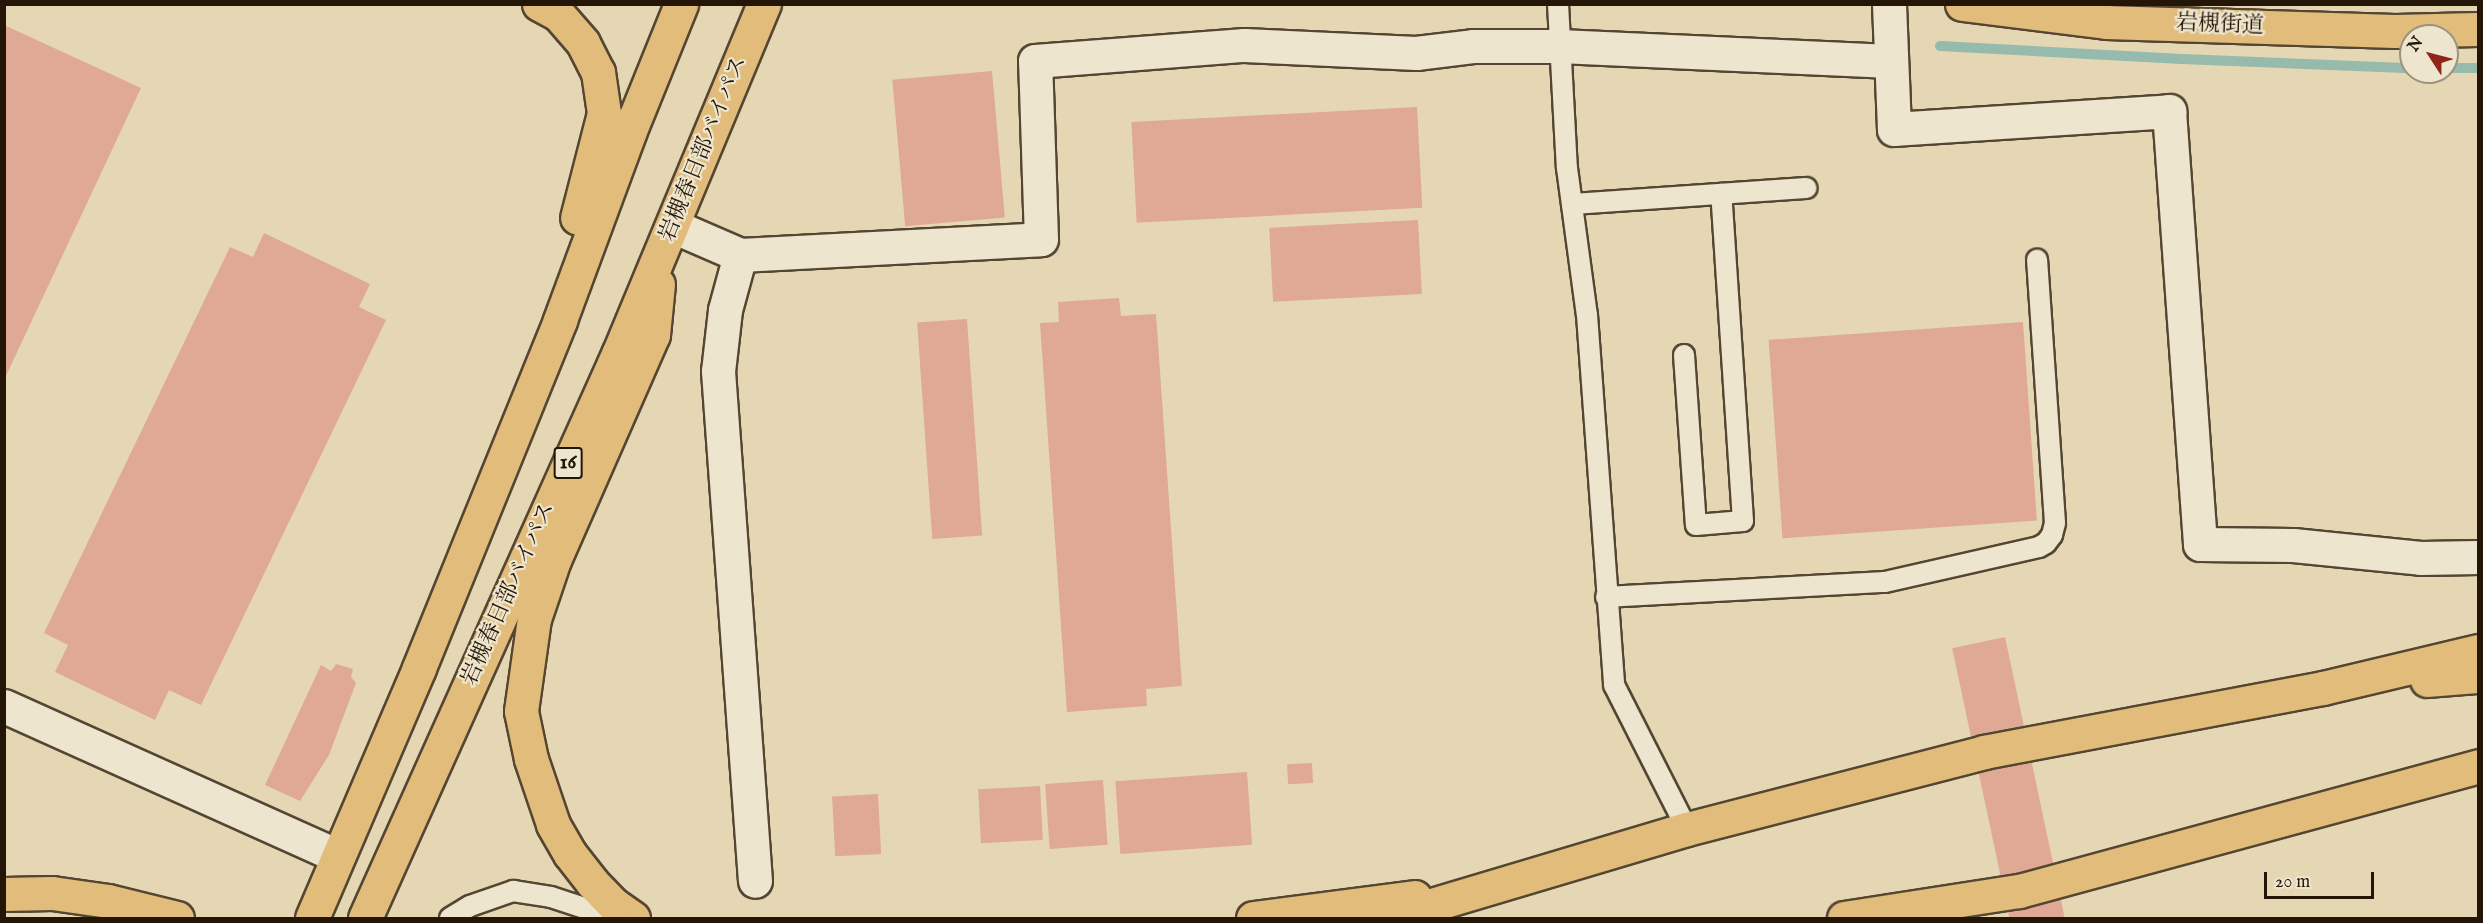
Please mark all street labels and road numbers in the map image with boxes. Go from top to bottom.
street label: 岩槻街道 [2176,10,2264,40]
street label: 岩槻春日部バイパス [655,52,753,246]
road number: 16 [553,445,583,481]
street label: 岩槻春日部バイパス [457,498,561,690]

